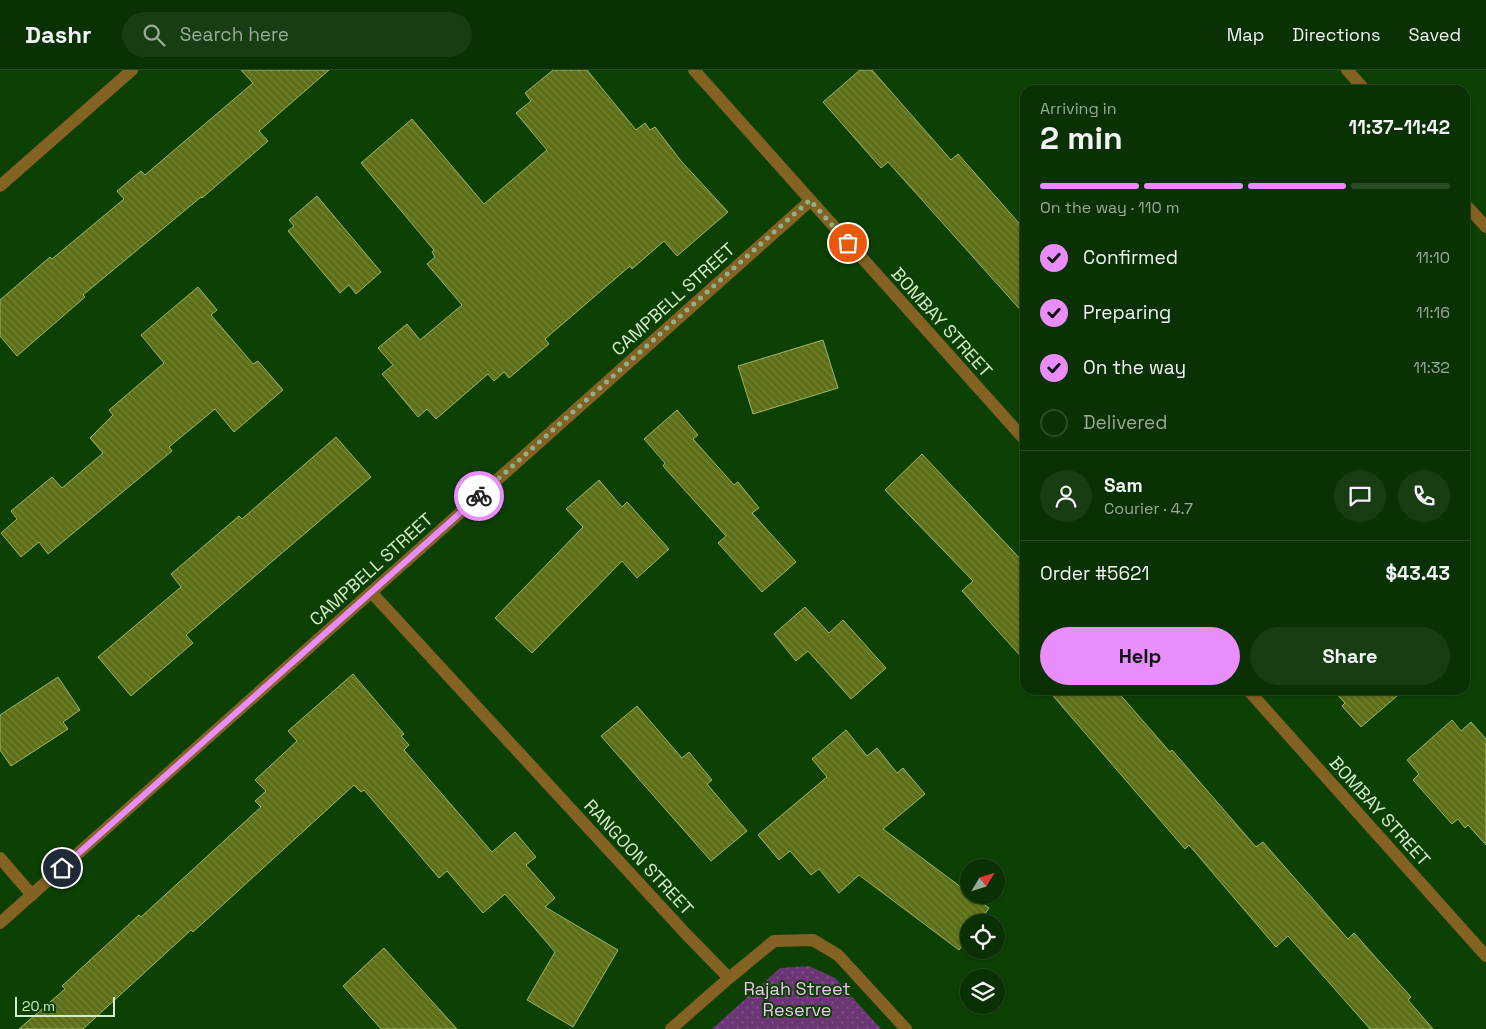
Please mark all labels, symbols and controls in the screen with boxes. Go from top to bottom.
search box [122,12,472,57]
text: Dashr [25,19,92,50]
icon: search [140,21,168,49]
text: Search here [180,22,289,47]
text: Map [1227,23,1264,46]
text: Directions [1292,23,1381,46]
text: Saved [1409,23,1461,46]
text: Arriving in [1040,98,1117,119]
text: 11:37–11:42 [1349,115,1450,140]
text: 2 min [1040,118,1123,158]
text: On the way · 110 m [1040,197,1180,218]
pin [827,222,869,264]
icon: bag [834,229,862,257]
street label: CAMPBELL STREET [607,237,740,360]
icon: check [1040,244,1068,272]
text: Confirmed [1083,245,1178,270]
text: 11:10 [1416,247,1450,268]
street label: BOMBAY STREET [887,262,998,382]
icon: check [1040,299,1068,327]
text: Preparing [1083,300,1171,325]
text: 11:16 [1416,302,1450,323]
icon: check [1040,354,1068,382]
text: On the way [1083,355,1186,380]
text: 11:32 [1413,357,1450,378]
text: Delivered [1083,410,1168,435]
button: person [1040,470,1092,522]
button: chat [1334,470,1386,522]
button: phone [1398,470,1450,522]
courier [454,471,504,521]
text: Sam [1104,473,1143,498]
icon: bike [465,482,493,510]
text: Courier · 4.7 [1104,498,1193,519]
street label: CAMPBELL STREET [305,507,438,630]
text: Order #5621 [1040,561,1149,586]
text: $43.43 [1386,561,1450,586]
button: Help [1040,627,1240,685]
button: Share [1250,627,1450,685]
street label: BOMBAY STREET [1325,751,1436,871]
street label: RANGOON STREET [579,794,699,920]
pin [41,847,83,889]
icon: home [48,854,76,882]
north arrow [960,859,1005,904]
map controls [960,859,1005,1014]
button: locate [960,914,1005,959]
button: layers [960,969,1005,1014]
park label: Rajah Street Reserve [743,977,851,1021]
scale bar [15,994,115,1017]
text: 20 m [22,997,55,1015]

